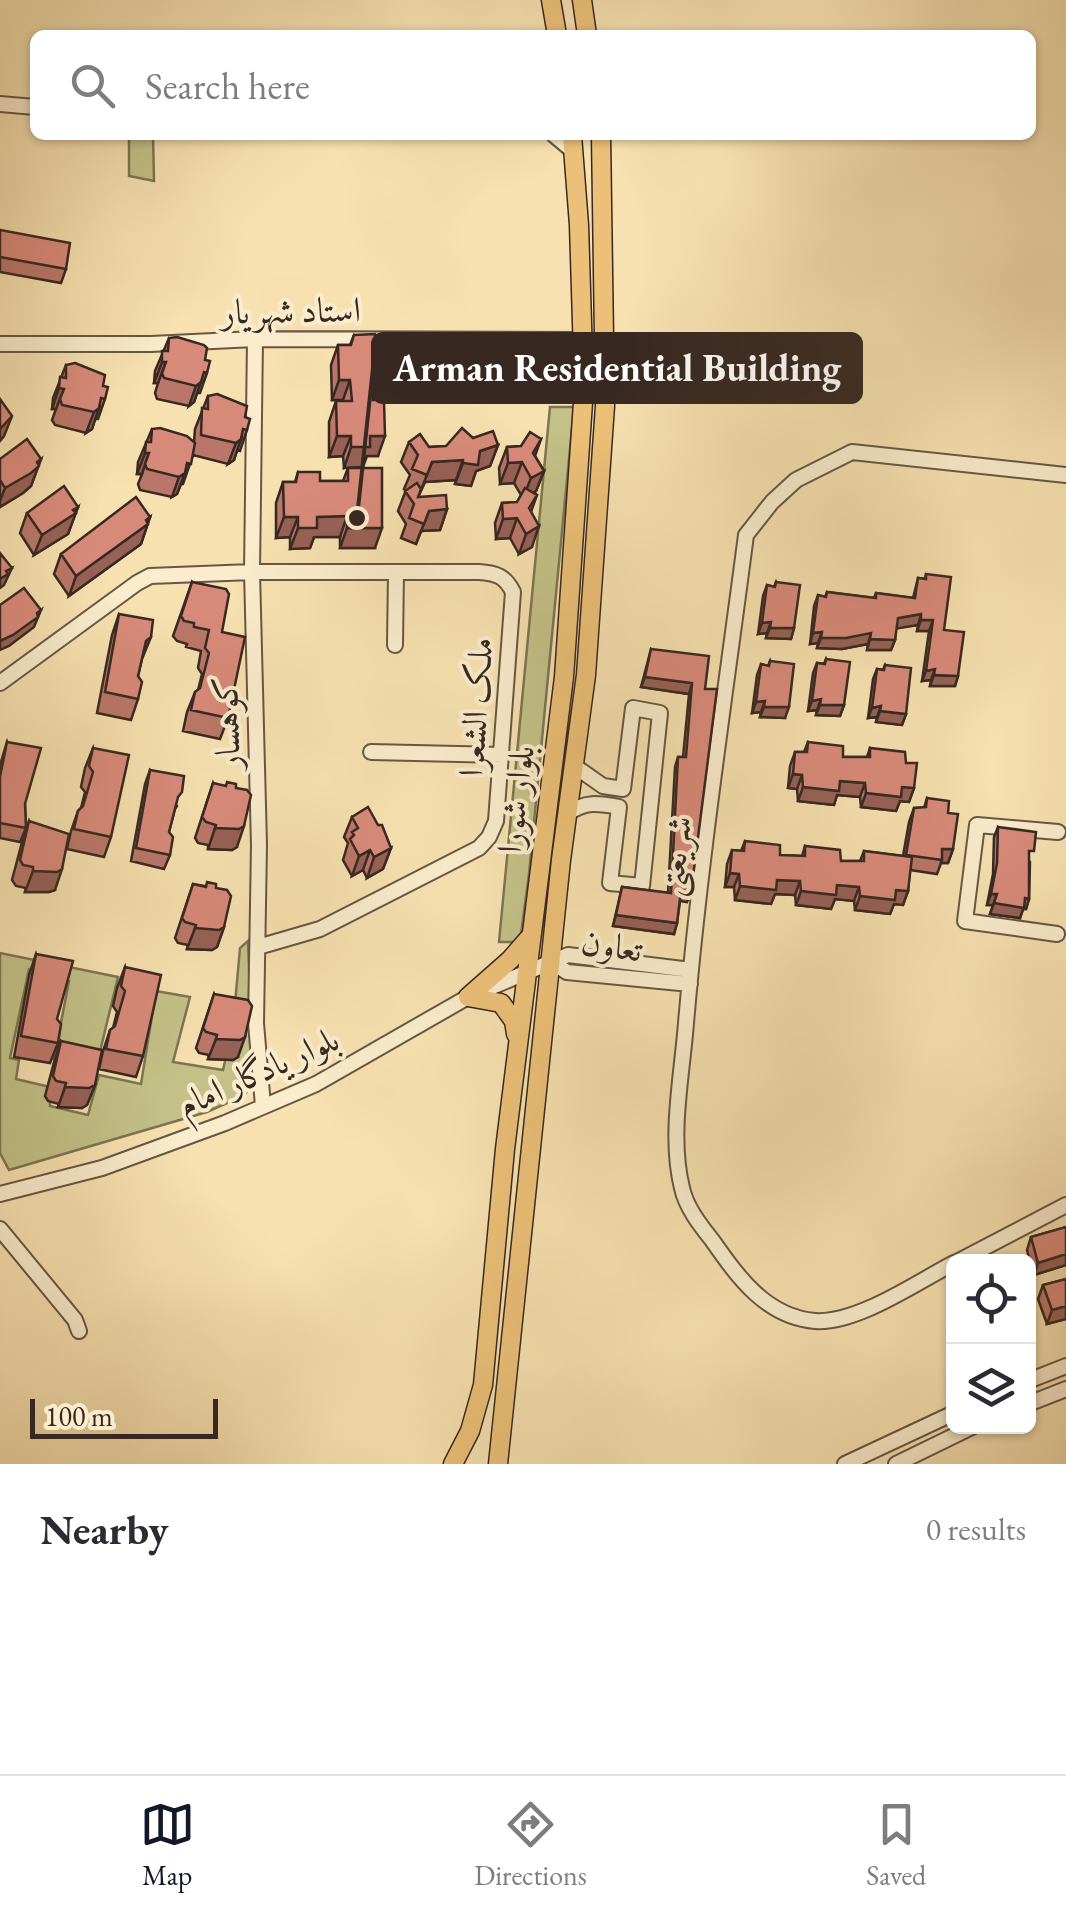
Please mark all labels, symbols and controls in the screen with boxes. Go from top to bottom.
search box [30,30,1036,140]
icon: search [65,58,120,113]
text: Search here [145,61,310,110]
street label: استاد شهریار [218,286,361,335]
callout: Arman Residential Building [373,334,861,402]
text: Arman Residential Building [392,343,842,392]
street label: ملک الشعرا [448,636,502,778]
street label: کوهسار [202,676,250,773]
street label: بلوار شورا [486,742,544,856]
street label: شریعتی [647,813,704,899]
street label: تعاون [578,918,646,972]
street label: بلوار یادگار امام [170,1015,349,1135]
map controls [946,1254,1036,1434]
button: locate [946,1254,1036,1344]
button: layers [946,1344,1036,1434]
scale bar [30,1394,218,1438]
text: 100 m [45,1398,113,1434]
text: Nearby [40,1502,169,1557]
text: 0 results [926,1508,1026,1550]
tab: Map [140,1797,195,1893]
tab: Directions [474,1797,587,1893]
tab: Saved [866,1797,926,1893]

